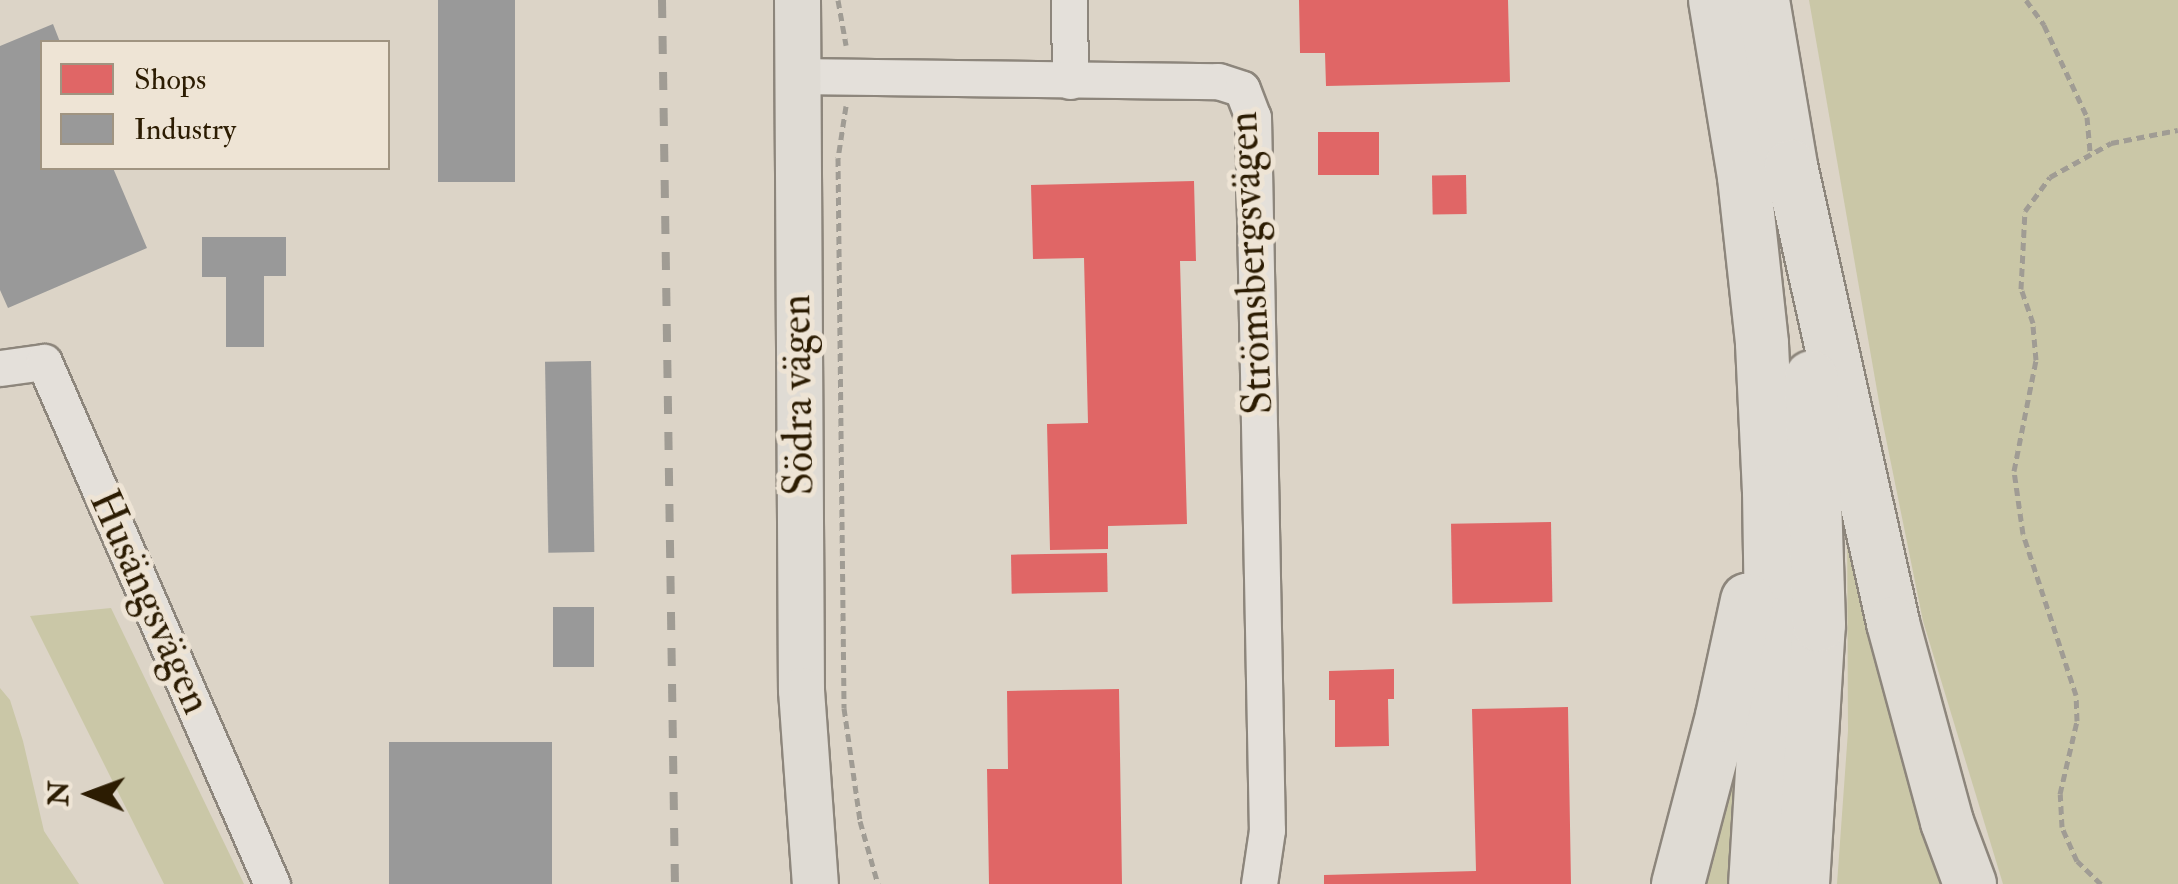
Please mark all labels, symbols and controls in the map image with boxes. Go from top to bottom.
legend [40,40,390,170]
text: Shops [134,61,206,98]
street label: Strömsbergsvägen [1218,110,1284,416]
text: Industry [134,111,236,148]
street label: Södra vägen [771,294,825,496]
street label: Husängsvägen [78,482,222,722]
north arrow [40,744,140,844]
text: N [42,781,77,806]

